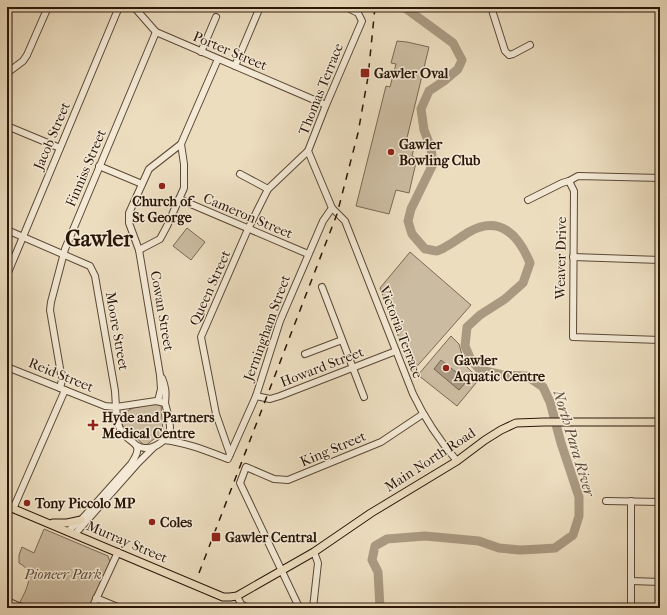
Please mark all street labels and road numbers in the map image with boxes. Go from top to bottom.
street label: Porter Street [190,28,270,74]
street label: Thomas Terrace [295,41,347,137]
street label: Jacob Street [30,100,74,173]
street label: Finniss Street [62,127,110,209]
street label: Cameron Street [201,190,295,242]
street label: Weaver Drive [552,216,570,301]
street label: Queen Street [186,248,234,328]
street label: Cowan Street [147,270,177,352]
street label: Jerningham Street [240,273,294,384]
street label: Victoria Terrace [375,282,426,381]
street label: Moore Street [102,290,132,372]
street label: Howard Street [278,343,366,391]
street label: Reid Street [26,354,96,396]
street label: Main North Road [381,424,479,496]
street label: King Street [298,428,368,470]
street label: Murray Street [84,517,170,567]

